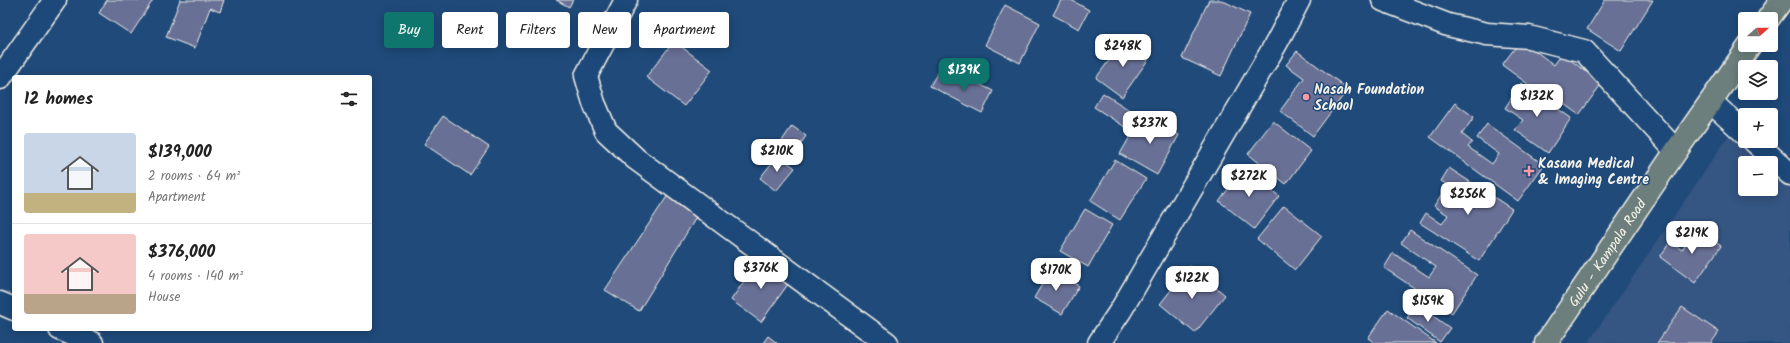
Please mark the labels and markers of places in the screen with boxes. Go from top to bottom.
pin: $248K [1095,34,1151,68]
pin: $139K [936,58,992,92]
place label: Nasah Foundation School [1314,79,1424,117]
pin: $132K [1509,84,1565,118]
marker: Nasah Foundation School [1301,92,1311,102]
pin: $237K [1122,111,1178,145]
pin: $210K [749,139,805,173]
place label: Kasana Medical & Imaging Centre [1538,153,1649,191]
pin: $272K [1221,164,1277,198]
marker: Kasana Medical & Imaging Centre [1523,165,1535,177]
pin: $256K [1440,182,1496,216]
pin: $219K [1664,221,1720,255]
pin: $376K [733,256,789,290]
pin: $170K [1028,258,1084,292]
pin: $122K [1164,266,1220,300]
pin: $159K [1400,289,1456,323]

